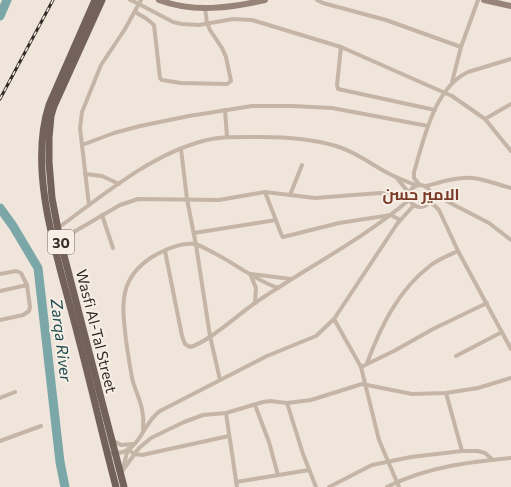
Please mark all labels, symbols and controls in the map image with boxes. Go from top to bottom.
district label: الامير حسن [382,184,460,204]
road number: 30 [48,230,74,254]
street label: Wasfi Al-Tal Street [73,267,121,395]
water label: Zarqa River [47,296,77,383]

